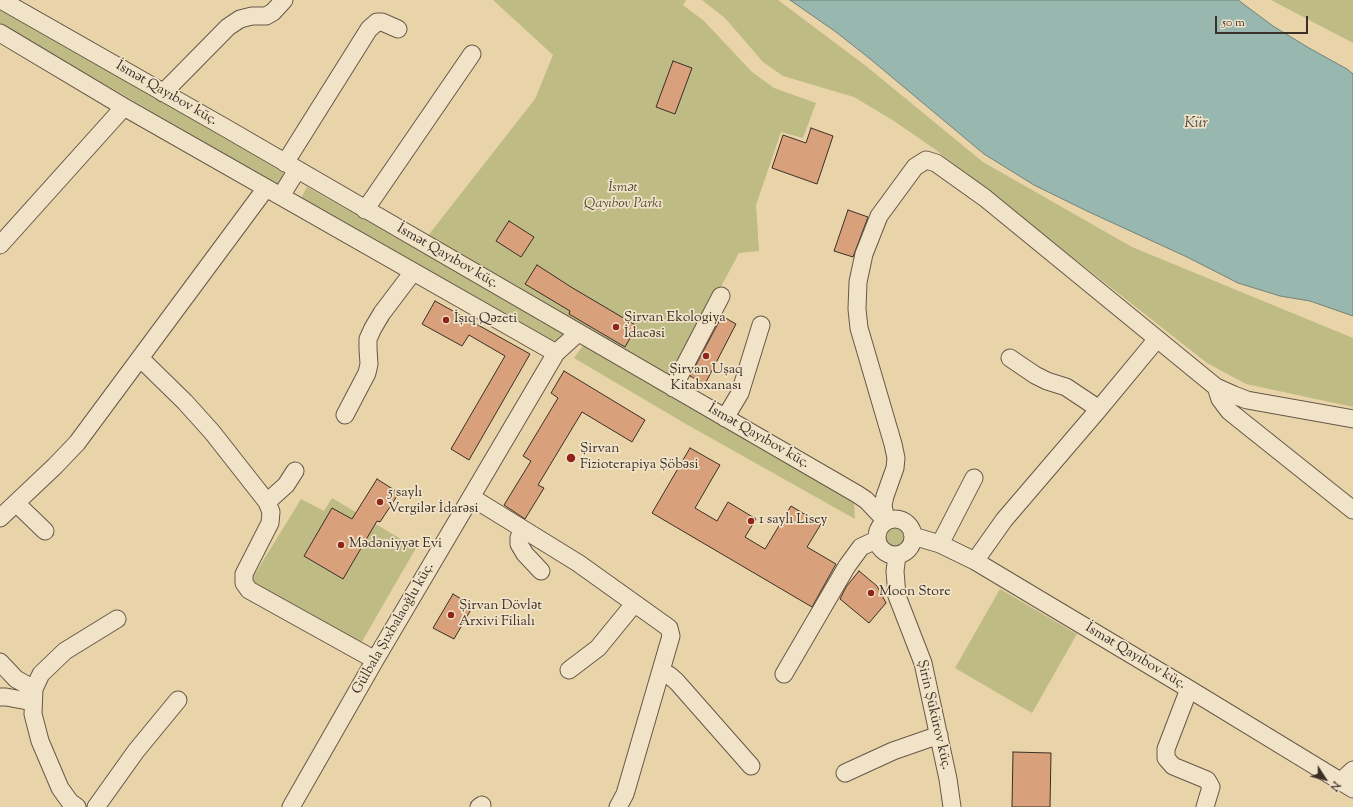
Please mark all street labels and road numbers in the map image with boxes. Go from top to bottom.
street label: İsmət Qayıbov küç. [112,58,220,130]
street label: İsmət Qayıbov küç. [393,221,501,293]
street label: İsmət Qayıbov küç. [704,401,812,473]
street label: Gülbala Şıxbalaoğlu küç. [349,560,439,698]
street label: İsmət Qayıbov küç. [1082,620,1188,694]
street label: Şirin Şükürov küç. [912,658,954,772]

